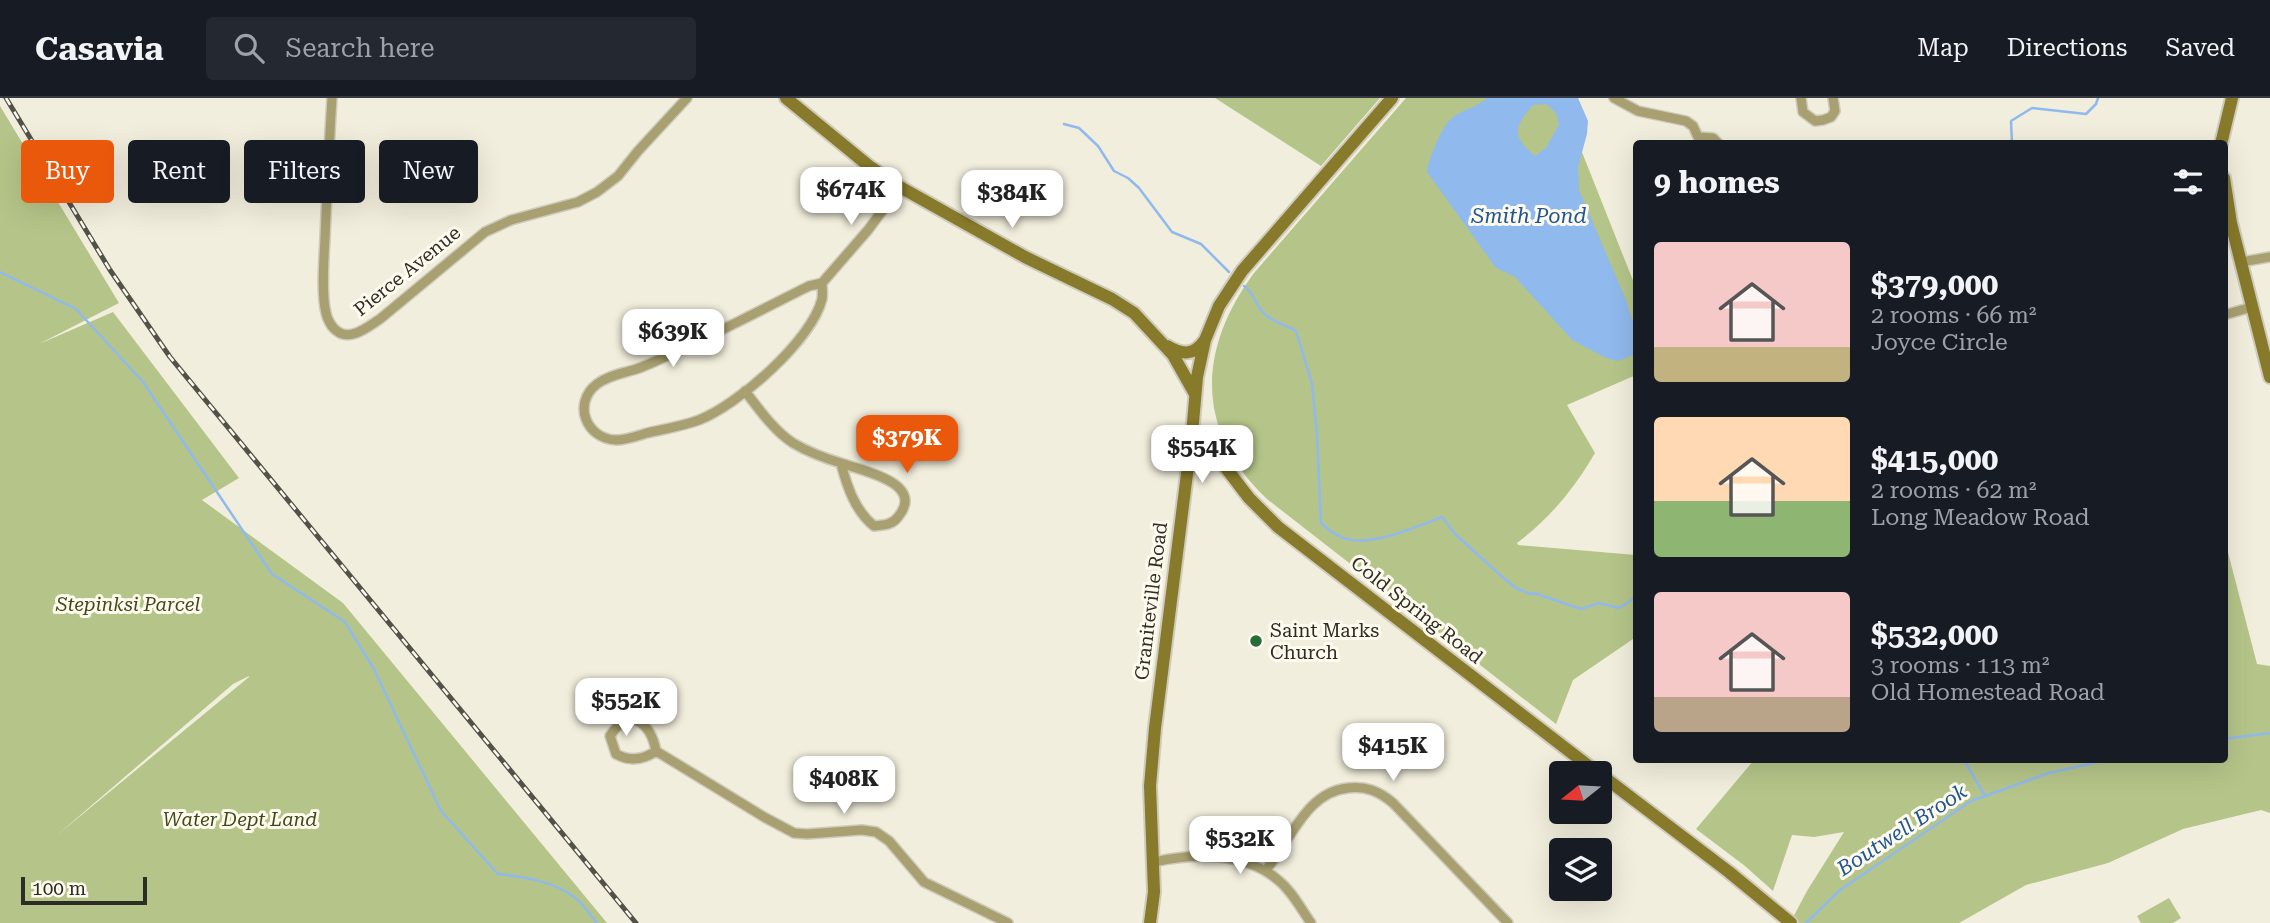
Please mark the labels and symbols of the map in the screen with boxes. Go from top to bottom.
pin: $674K [802,167,900,227]
pin: $384K [963,170,1061,230]
water label: Smith Pond [1470,204,1587,228]
street label: Pierce Avenue [349,221,465,321]
pin: $639K [624,310,722,369]
pin: $379K [858,416,956,475]
pin: $554K [1153,426,1251,485]
street label: Graniteville Road [1130,521,1172,681]
street label: Cold Spring Road [1347,551,1487,669]
park label: Stepinksi Parcel [55,593,200,616]
place label: Saint Marks Church [1270,619,1379,664]
marker: Saint Marks Church [1248,633,1264,649]
pin: $552K [577,678,675,738]
pin: $415K [1344,724,1442,783]
pin: $408K [795,756,893,816]
north arrow [1549,761,1612,824]
water label: Boutwell Brook [1832,779,1972,881]
park label: Water Dept Land [163,808,317,831]
pin: $532K [1191,816,1289,876]
scale bar [21,874,147,906]

